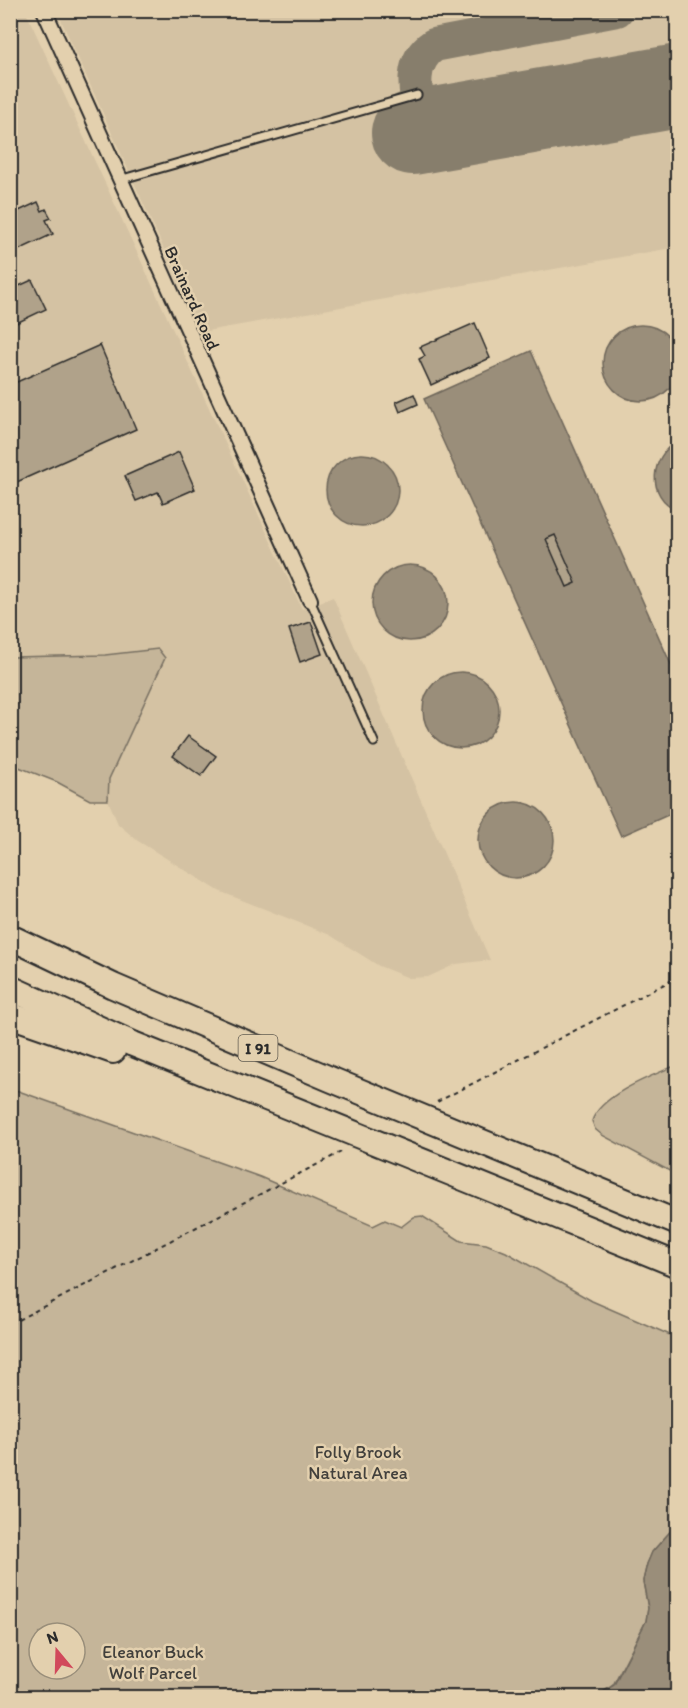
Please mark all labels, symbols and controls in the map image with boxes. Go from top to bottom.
street label: Brainard Road [159,243,225,354]
road number: I 91 [238,1035,278,1061]
park label: Folly Brook Natural Area [308,1441,408,1484]
north arrow [27,1621,87,1681]
text: N [44,1627,60,1648]
park label: Eleanor Buck Wolf Parcel [102,1641,204,1684]

